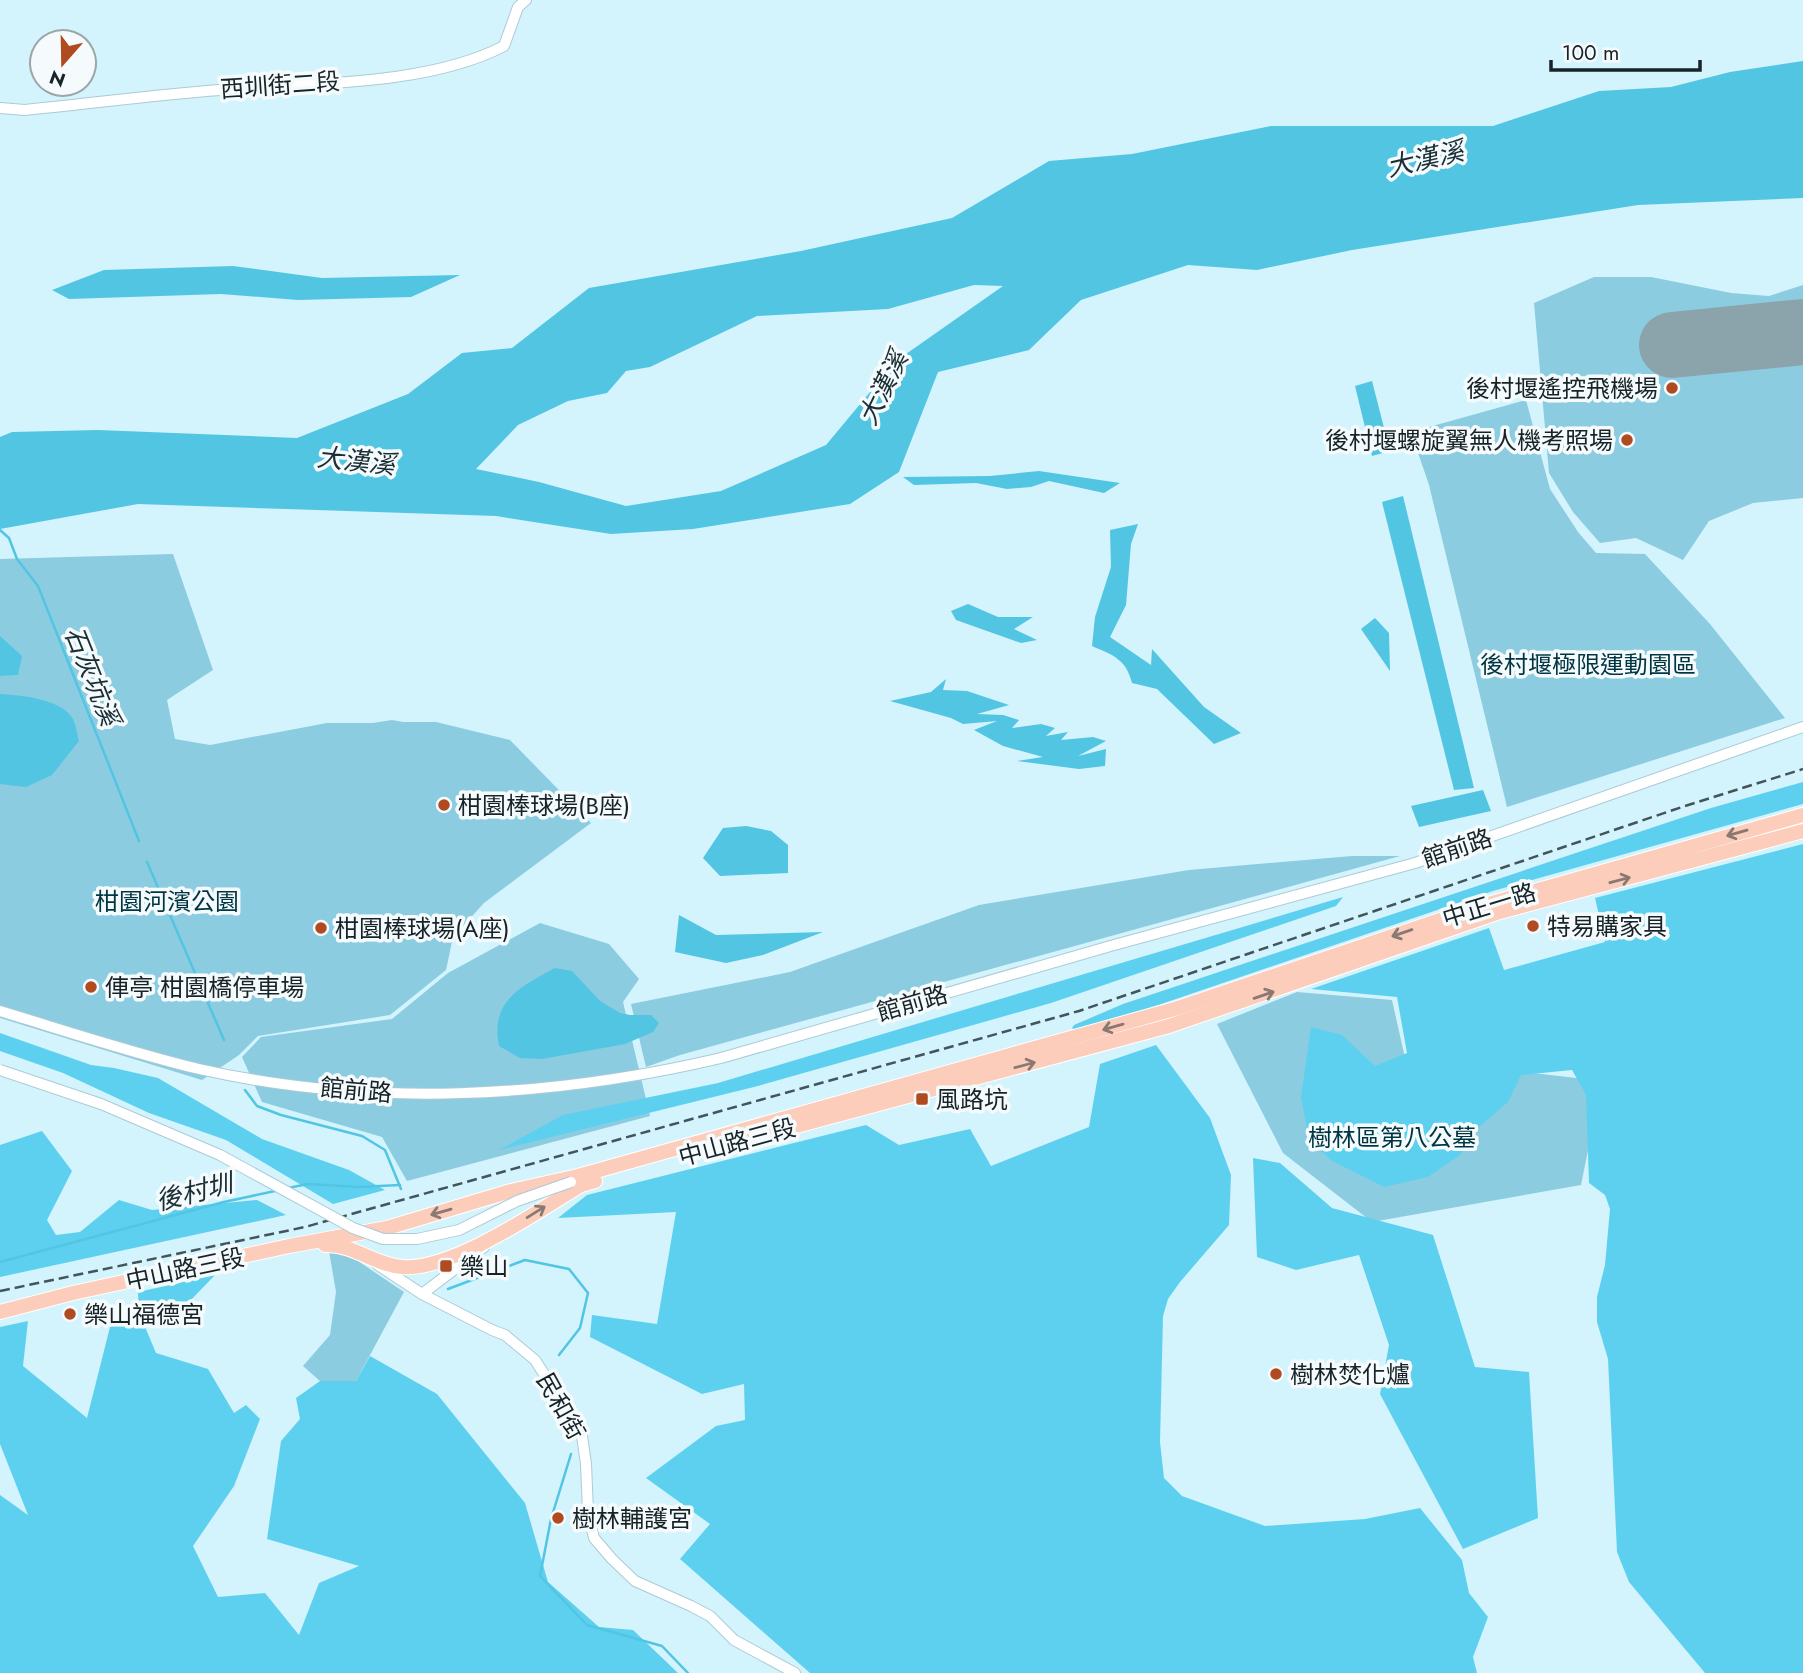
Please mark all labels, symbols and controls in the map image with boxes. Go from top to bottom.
north arrow [28,28,98,98]
scale bar [1551,28,1700,72]
text: 100 m [1562,38,1619,68]
text: N [46,63,69,94]
street label: 西圳街二段 [219,63,341,107]
water label: 大漢溪 [1383,131,1471,186]
water label: 大漢溪 [849,341,919,431]
place label: 後村堰遙控飛機場 [1466,371,1658,406]
marker: 後村堰遙控飛機場 [1664,380,1680,396]
place label: 後村堰螺旋翼無人機考照場 [1325,423,1613,458]
marker: 後村堰螺旋翼無人機考照場 [1619,432,1635,448]
water label: 大漢溪 [315,438,401,484]
water label: 石灰坑溪 [55,621,131,735]
park label: 後村堰極限運動園區 [1480,647,1696,682]
place label: 柑園棒球場(B座) [458,788,630,823]
marker: 柑園棒球場(B座) [436,797,452,813]
street label: 館前路 [1417,820,1497,876]
one-way arrow [1727,828,1749,841]
one-way arrow [1608,873,1631,886]
street label: 中正一路 [1438,874,1540,936]
park label: 柑園河濱公園 [95,884,239,919]
place label: 特易購家具 [1547,909,1667,944]
place label: 柑園棒球場(A座) [335,911,510,946]
marker: 特易購家具 [1525,918,1541,934]
marker: 柑園棒球場(A座) [313,920,329,936]
one-way arrow [1391,927,1413,940]
place label: 俥亭 柑園橋停車場 [105,970,304,1005]
street label: 館前路 [873,976,951,1030]
marker: 俥亭 柑園橋停車場 [83,979,99,995]
one-way arrow [1253,988,1275,1001]
one-way arrow [1102,1021,1124,1034]
one-way arrow [1013,1058,1036,1071]
street label: 館前路 [319,1069,393,1111]
place label: 風路坑 [936,1082,1008,1117]
marker: 風路坑 [914,1091,930,1107]
street label: 中山路三段 [675,1110,799,1174]
park label: 樹林區第八公墓 [1308,1120,1476,1155]
water label: 後村圳 [152,1163,240,1220]
one-way arrow [526,1205,546,1219]
one-way arrow [430,1206,452,1219]
street label: 中山路三段 [123,1239,247,1299]
place label: 樂山 [460,1249,508,1284]
marker: 樂山 [438,1258,454,1274]
place label: 樂山福德宮 [84,1297,204,1332]
marker: 樂山福德宮 [62,1306,78,1322]
place label: 樹林焚化爐 [1290,1357,1410,1392]
street label: 民和街 [528,1366,594,1446]
marker: 樹林焚化爐 [1268,1366,1284,1382]
place label: 樹林輔護宮 [572,1501,692,1536]
marker: 樹林輔護宮 [550,1510,566,1526]

